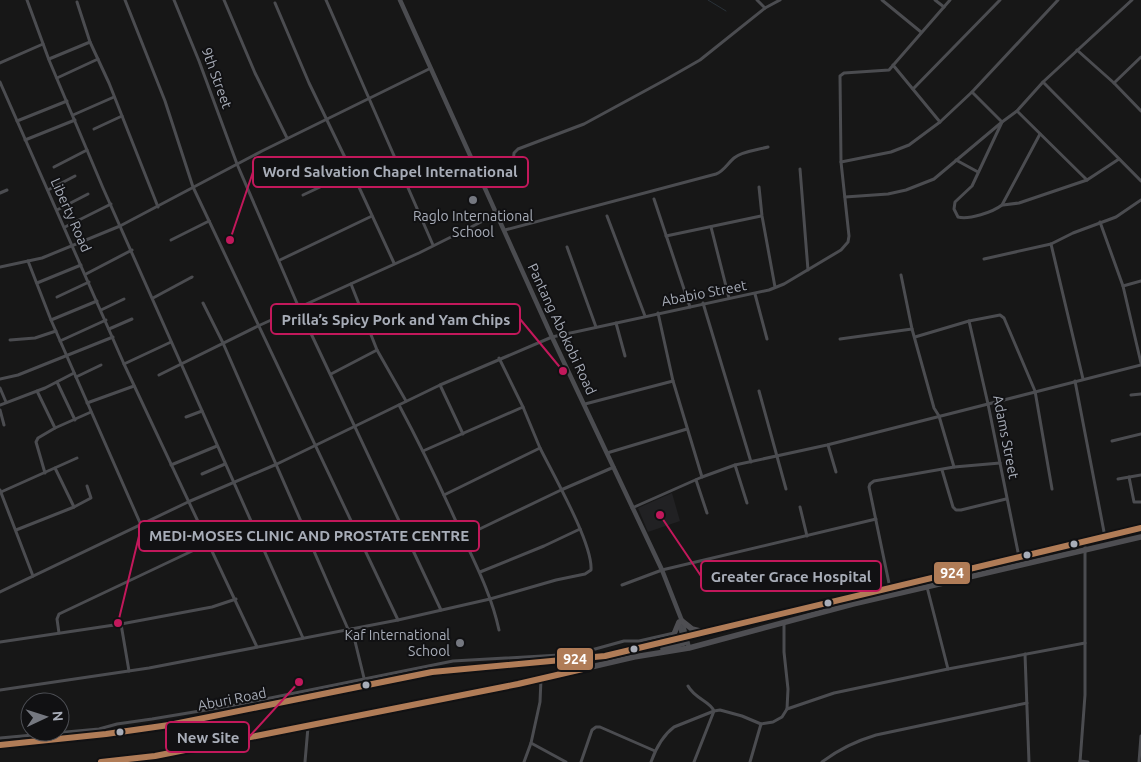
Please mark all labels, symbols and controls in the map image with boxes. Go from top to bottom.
street label: 9th Street [199,45,236,111]
callout: Word Salvation Chapel International [253,157,528,187]
text: Word Salvation Chapel International [262,163,518,180]
street label: Liberty Road [48,175,94,255]
marker: Raglo International School [467,194,479,206]
place label: Raglo International School [413,208,533,240]
street label: Pantang Abokobi Road [525,261,599,397]
street label: Ababio Street [660,277,749,309]
callout: Prilla’s Spicy Pork and Yam Chips [271,304,520,334]
text: Prilla’s Spicy Pork and Yam Chips [282,311,510,328]
street label: Adams Street [990,394,1022,481]
callout: MEDI-MOSES CLINIC AND PROSTATE CENTRE [139,521,479,551]
text: MEDI-MOSES CLINIC AND PROSTATE CENTRE [149,527,469,544]
unlabelled marker [1069,539,1079,549]
unlabelled marker [1022,550,1032,560]
callout: Greater Grace Hospital [701,561,881,591]
line badge: 924 [933,561,971,585]
text: 924 [940,565,964,581]
text: Greater Grace Hospital [711,568,872,585]
unlabelled marker [823,598,833,608]
place label: Kaf International School [345,627,450,659]
marker: Kaf International School [454,637,466,649]
unlabelled marker [629,644,639,654]
line badge: 924 [556,647,594,671]
text: 924 [563,651,587,667]
unlabelled marker [361,680,371,690]
street label: Aburi Road [196,685,268,713]
north arrow [20,692,70,742]
text: N [50,710,66,722]
callout: New Site [166,722,249,752]
unlabelled marker [115,727,125,737]
text: New Site [177,729,239,746]

